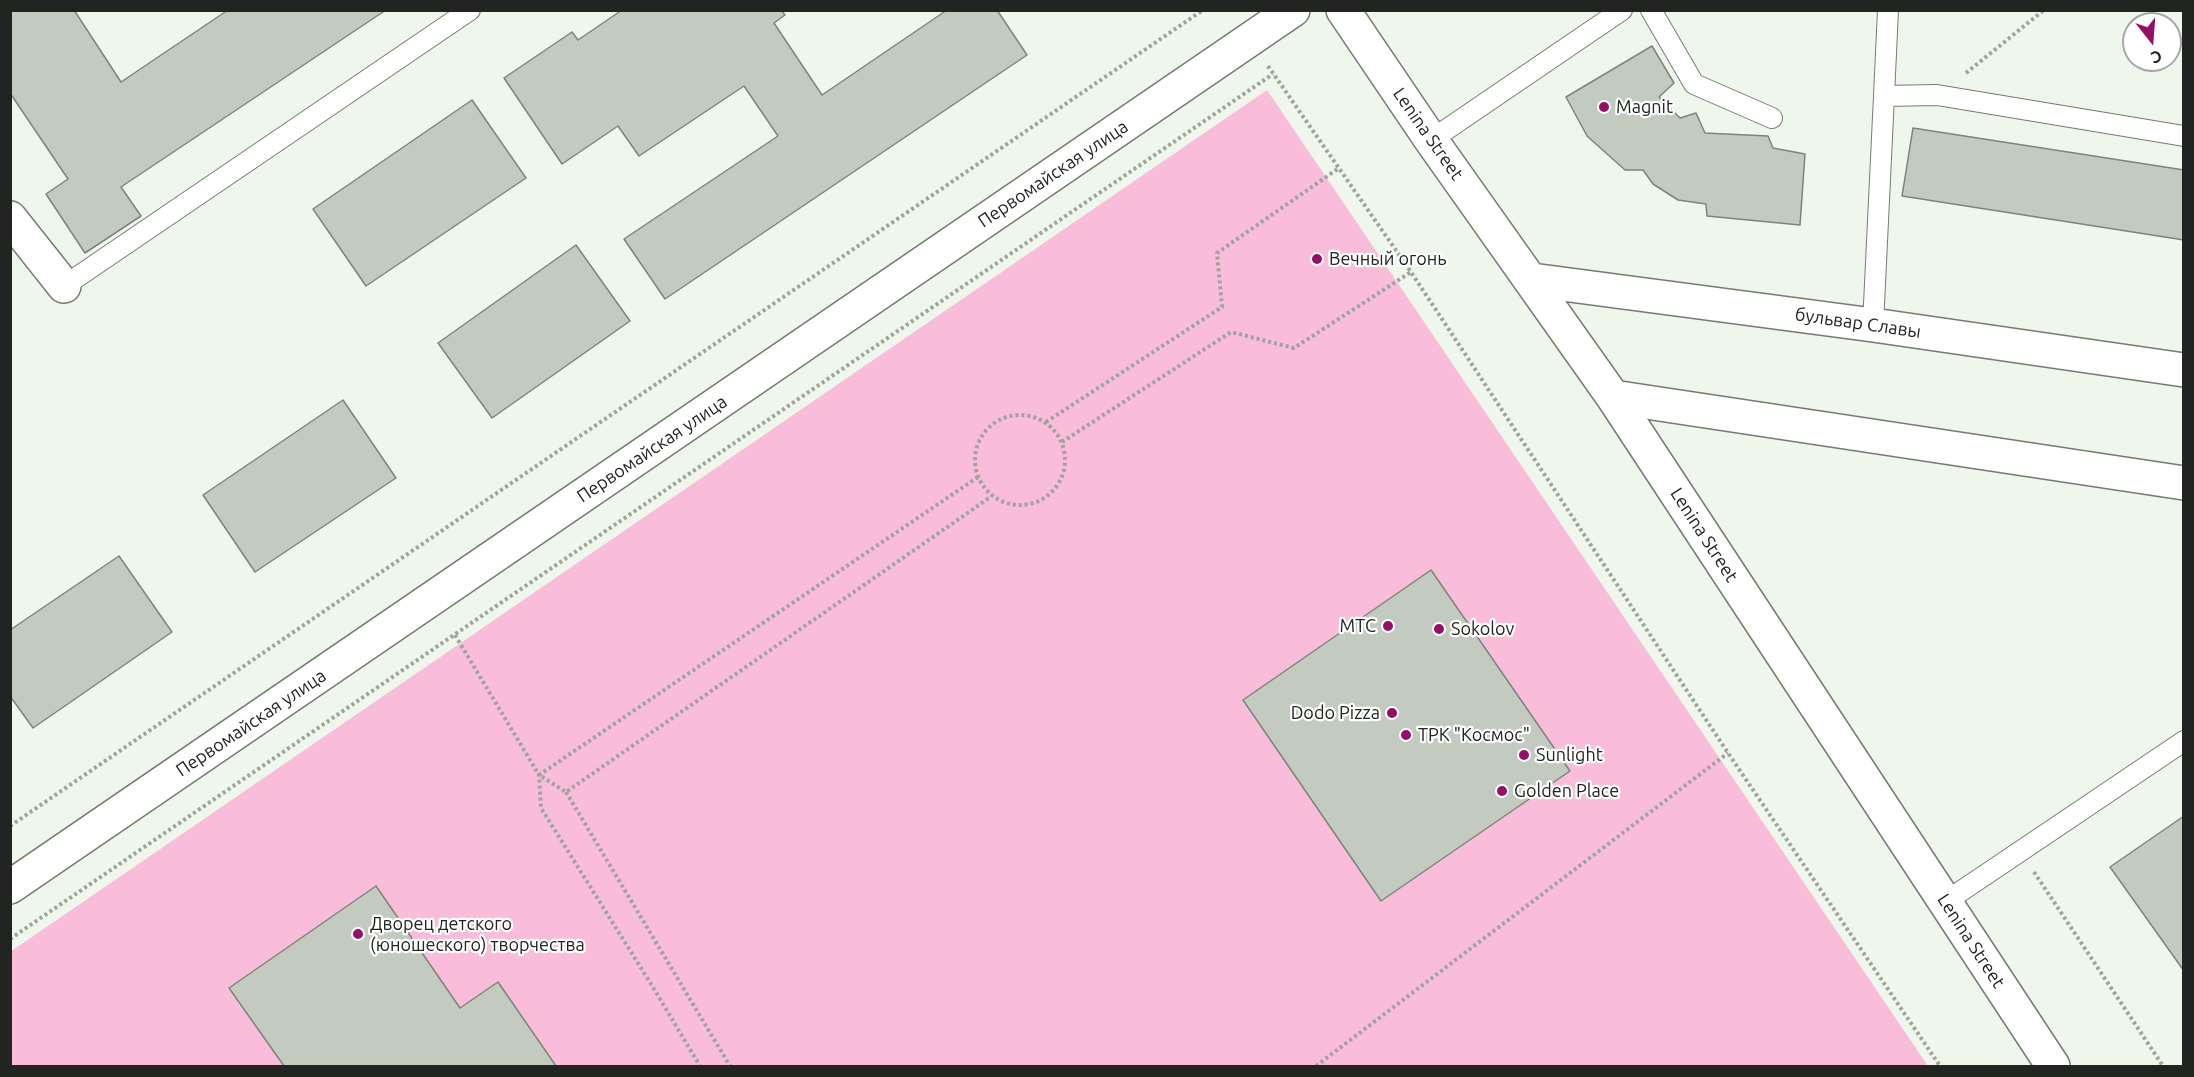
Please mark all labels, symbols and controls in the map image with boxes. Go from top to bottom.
north arrow [2122,12,2182,72]
text: С [2149,47,2164,67]
street label: Lenina Street [1388,84,1468,184]
place label: Magnit [1616,96,1673,118]
marker: Magnit [1597,100,1611,114]
street label: Первомайская улица [974,116,1132,232]
place label: Вечный огонь [1329,248,1447,270]
marker: Вечный огонь [1310,252,1324,266]
street label: бульвар Славы [1794,303,1922,343]
street label: Первомайская улица [573,391,731,507]
street label: Lenina Street [1666,484,1742,586]
place label: МТС [1340,615,1376,637]
place label: Sokolov [1451,618,1514,640]
marker: МТС [1381,619,1395,633]
marker: Sokolov [1432,622,1446,636]
street label: Первомайская улица [172,665,330,781]
place label: Dodo Pizza [1291,702,1380,724]
marker: Dodo Pizza [1385,706,1399,720]
place label: ТРК "Космос" [1418,724,1530,746]
marker: ТРК "Космос" [1399,728,1413,742]
place label: Sunlight [1536,744,1603,766]
marker: Sunlight [1517,748,1531,762]
place label: Golden Place [1514,780,1619,802]
marker: Golden Place [1495,784,1509,798]
street label: Lenina Street [1933,890,2009,992]
place label: Дворец детского (юношеского) творчества [370,913,585,956]
marker: Дворец детского (юношеского) творчества [351,927,365,941]

